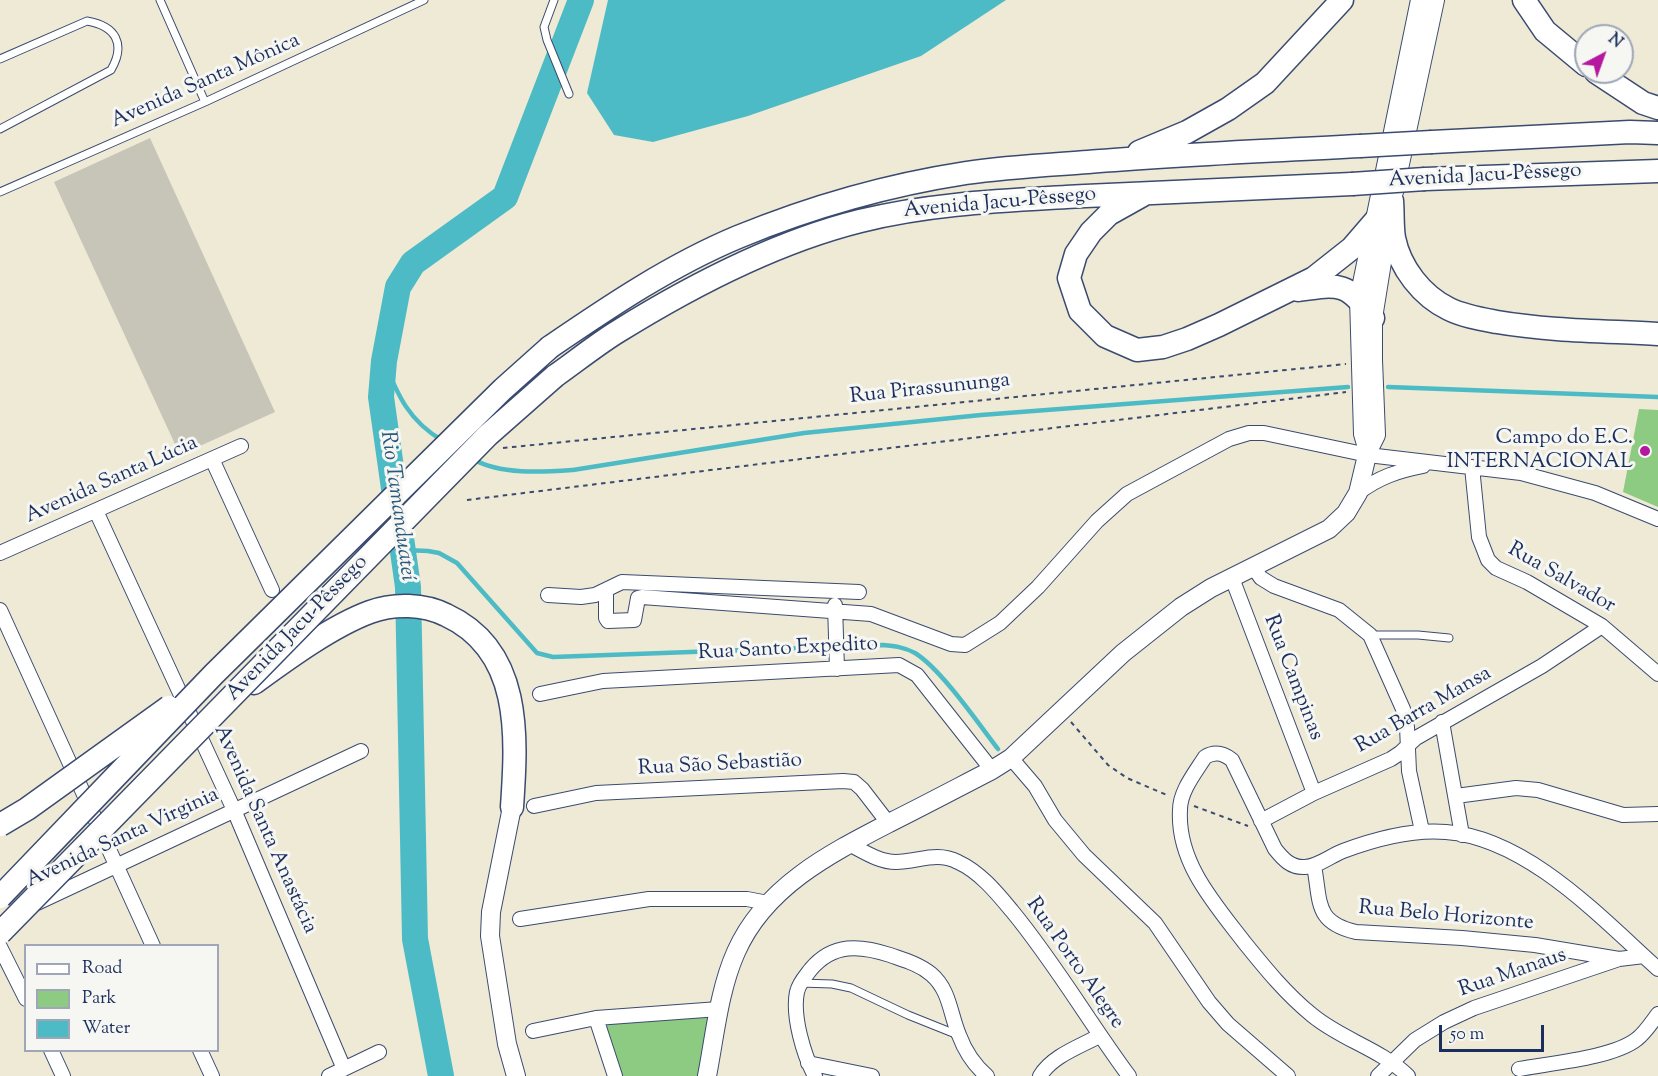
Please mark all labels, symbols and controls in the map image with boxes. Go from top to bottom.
north arrow [1574,24,1634,84]
street label: Avenida Santa Mônica [108,29,304,135]
text: N [1602,29,1627,54]
street label: Avenida Jacu-Pêssego [1388,159,1582,195]
street label: Avenida Jacu-Pêssego [903,183,1097,225]
street label: Rua Pirassununga [849,369,1011,411]
place label: Campo do E.C. INTERNACIONAL [1447,426,1633,476]
water label: Rio Tamanduateí [372,429,420,583]
street label: Avenida Santa Lúcia [22,432,202,530]
marker: Campo do E.C. INTERNACIONAL [1638,444,1652,458]
street label: Rua Salvador [1503,538,1619,620]
street label: Avenida Jacu-Pêssego [222,551,374,707]
street label: Rua Campinas [1257,612,1327,744]
street label: Rua Santo Expedito [697,633,879,667]
street label: Rua Barra Mansa [1352,662,1496,760]
street label: Avenida Santa Anastácia [207,722,321,938]
street label: Rua São Sebastião [637,749,803,783]
street label: Avenida Santa Virginia [23,783,223,895]
street label: Rua Porto Alegre [1019,893,1129,1035]
street label: Rua Belo Horizonte [1357,897,1535,937]
legend [24,944,219,1052]
street label: Rua Manaus [1456,944,1570,1004]
text: Road [82,956,122,982]
text: Park [82,986,116,1012]
scale bar [1442,1013,1547,1051]
text: Water [82,1016,130,1042]
text: 50 m [1450,1022,1484,1048]

